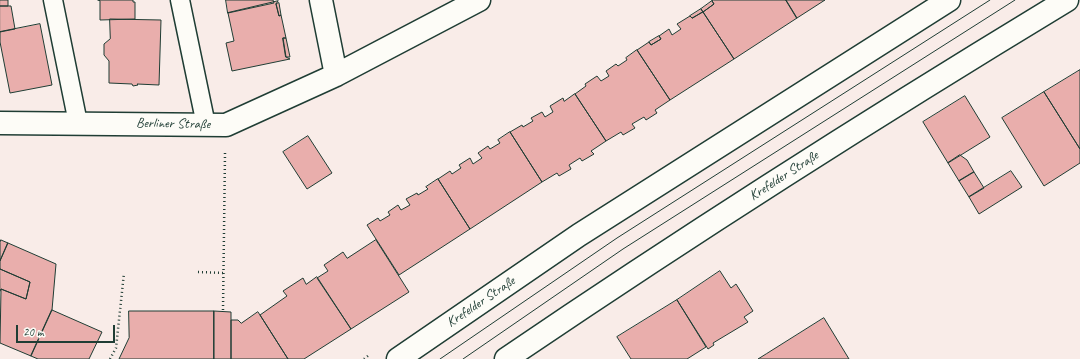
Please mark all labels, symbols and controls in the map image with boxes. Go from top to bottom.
street label: Berliner Straße [136,115,210,133]
street label: Krefelder Straße [746,147,822,205]
street label: Krefelder Straße [444,273,518,331]
scale bar [18,317,117,343]
text: 20 m [23,324,43,340]

